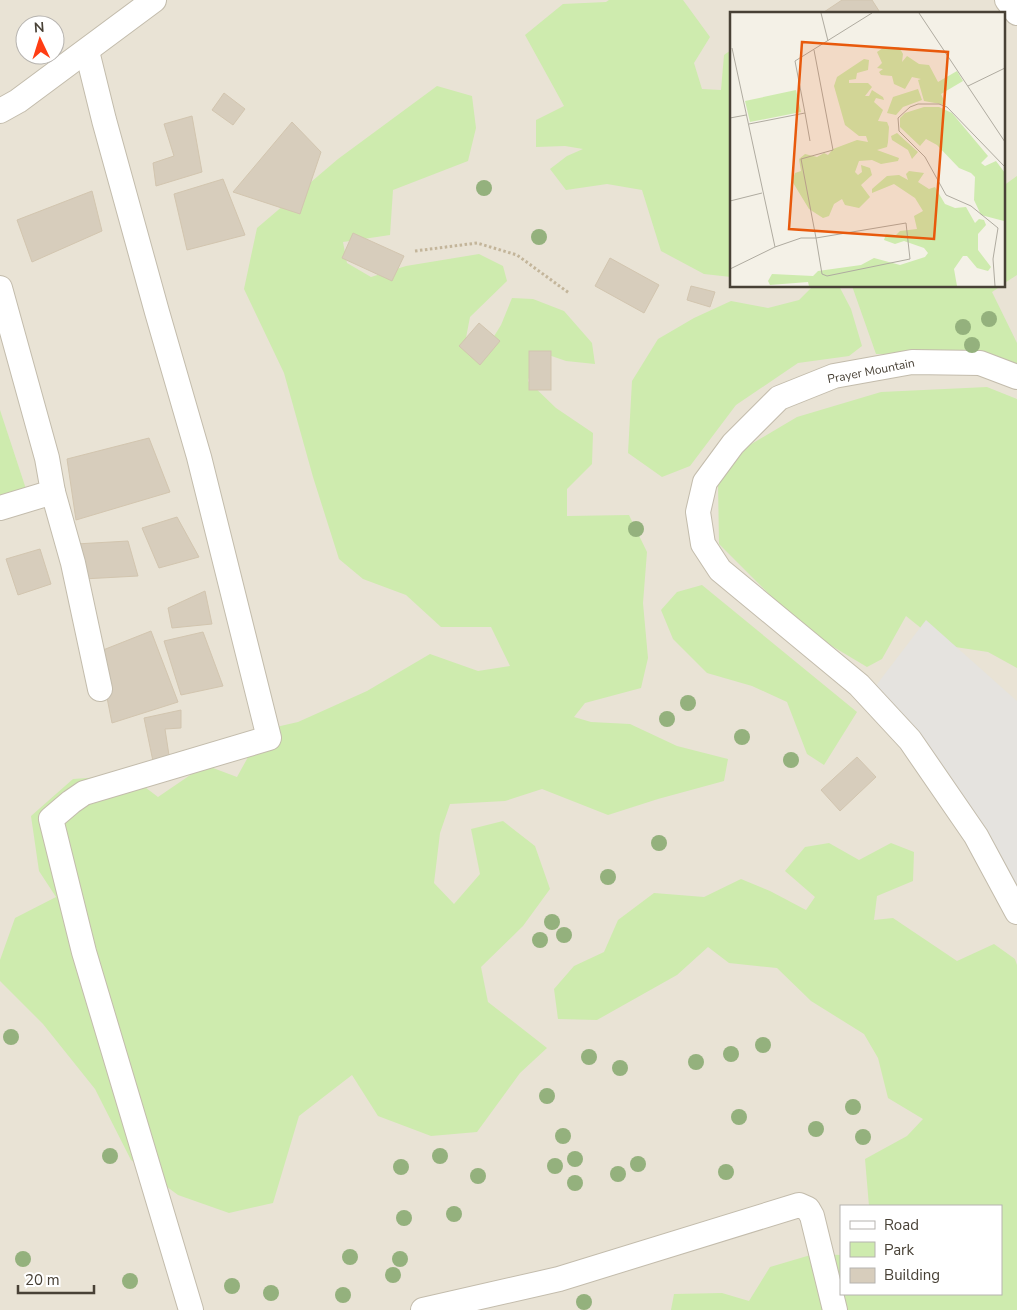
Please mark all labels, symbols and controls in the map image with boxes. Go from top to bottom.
inset map [730,12,1004,288]
north arrow [15,15,65,65]
text: N [33,18,45,37]
street label: Prayer Mountain [826,355,916,387]
legend [840,1205,1002,1295]
text: Road [884,1215,919,1235]
text: Park [884,1240,914,1260]
scale bar [18,1262,94,1294]
text: Building [884,1265,940,1285]
text: 20 m [25,1270,60,1290]

